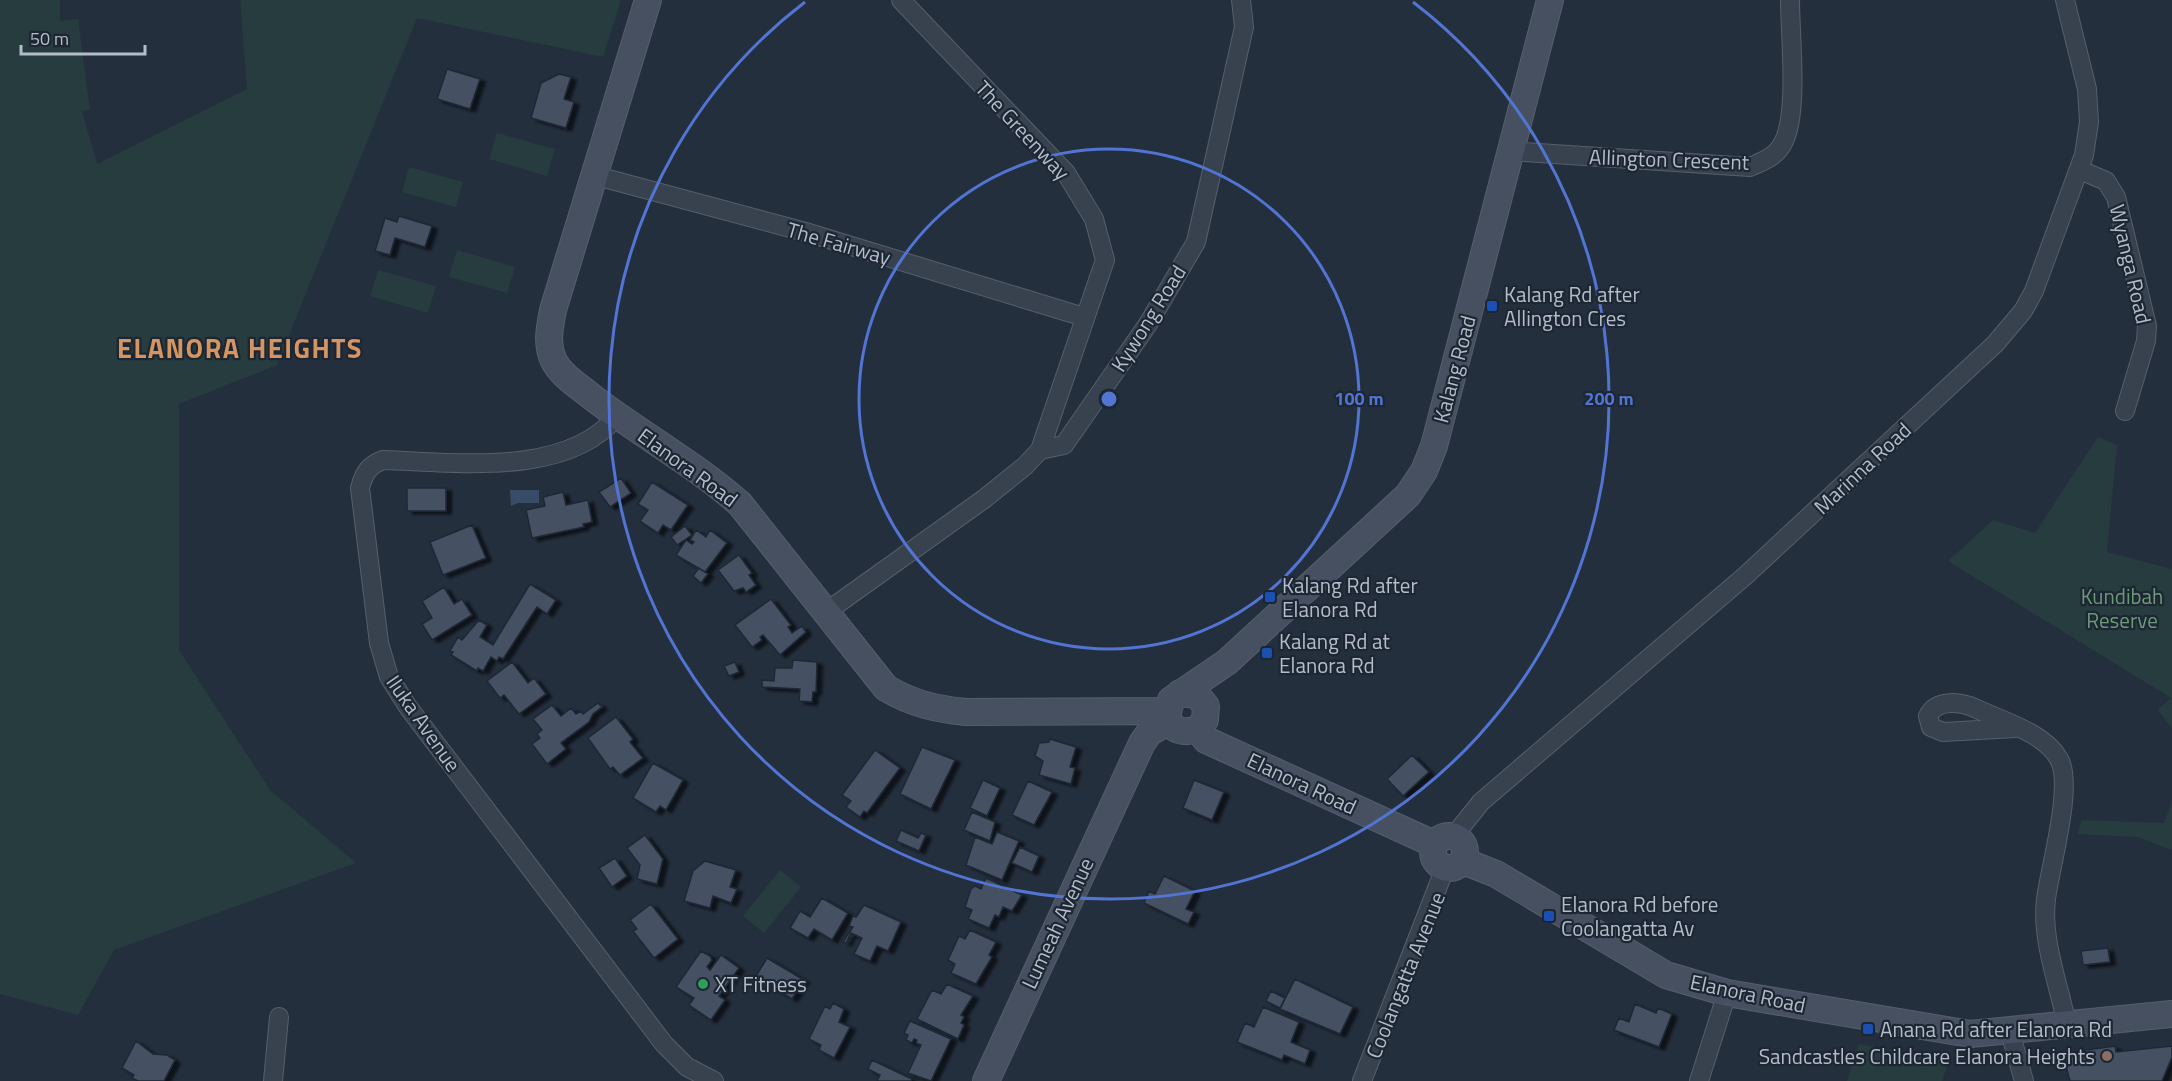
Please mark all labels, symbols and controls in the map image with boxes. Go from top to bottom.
scale bar [21,18,146,56]
text: 50 m [30,25,69,52]
street label: The Greenway [968,73,1078,187]
street label: Allington Crescent [1588,140,1750,178]
street label: Wyanga Road [2102,201,2160,327]
street label: The Fairway [783,213,895,273]
street label: Kywong Road [1102,258,1194,378]
place label: Kalang Rd after Allington Cres [1504,278,1640,334]
marker: Kalang Rd after Allington Cres [1485,299,1499,313]
street label: Kalang Road [1424,312,1484,426]
district label: ELANORA HEIGHTS [117,327,363,368]
text: 100 m [1334,385,1384,412]
text: 200 m [1584,385,1634,412]
centre of rings [1099,389,1119,409]
street label: Marinna Road [1806,414,1918,522]
street label: Elanora Road [631,420,745,514]
place label: Kalang Rd after Elanora Rd [1282,569,1418,625]
park label: Kundibah Reserve [2081,580,2163,636]
marker: Kalang Rd after Elanora Rd [1263,590,1277,604]
place label: Kalang Rd at Elanora Rd [1279,625,1391,681]
marker: Kalang Rd at Elanora Rd [1260,646,1274,660]
street label: Iluka Avenue [379,668,469,778]
street label: Elanora Road [1242,744,1362,822]
street label: Lumeah Avenue [1013,852,1101,994]
street label: Coolangatta Avenue [1357,887,1453,1063]
place label: Elanora Rd before Coolangatta Av [1561,888,1718,944]
marker: Elanora Rd before Coolangatta Av [1542,909,1556,923]
street label: Elanora Road [1687,965,1809,1021]
place label: XT Fitness [715,968,807,1000]
marker: XT Fitness [696,977,710,991]
place label: Anana Rd after Elanora Rd [1880,1013,2112,1045]
marker: Anana Rd after Elanora Rd [1861,1022,1875,1036]
place label: Sandcastles Childcare Elanora Heights [1759,1040,2095,1072]
marker: Sandcastles Childcare Elanora Heights [2100,1049,2114,1063]

